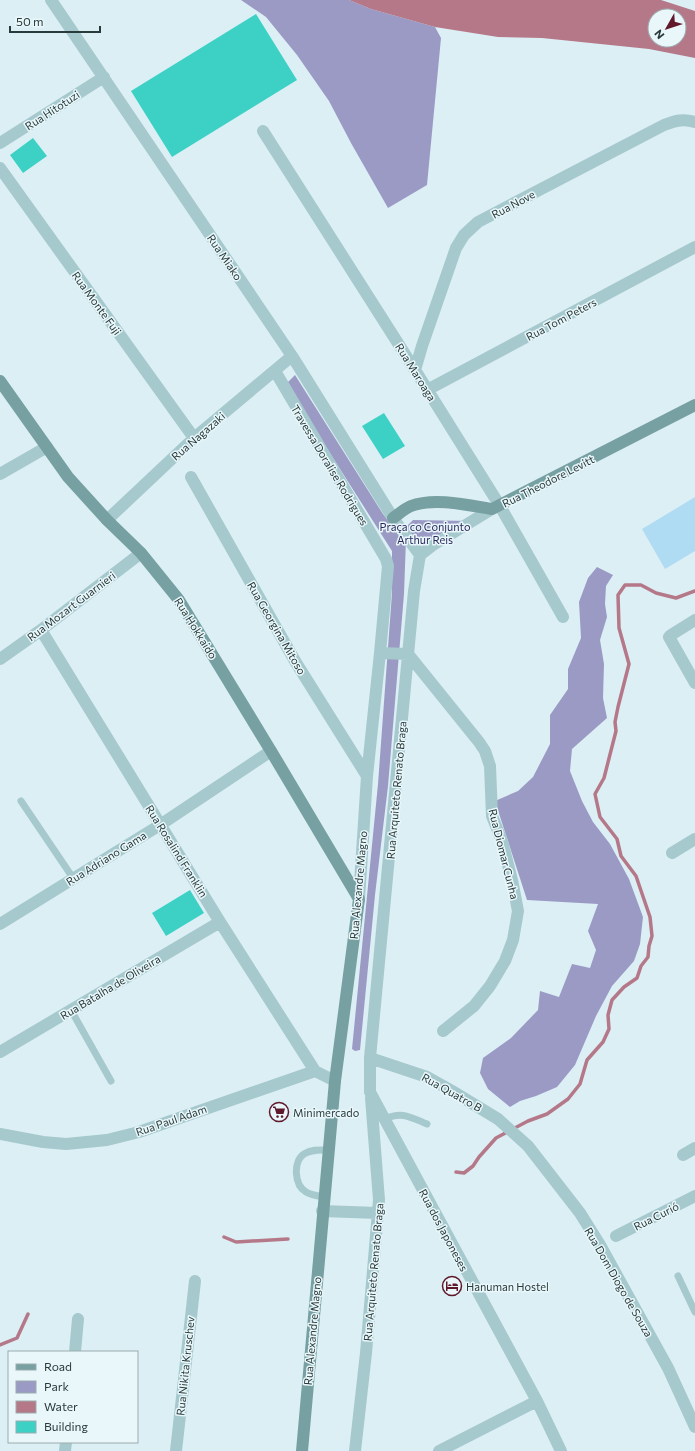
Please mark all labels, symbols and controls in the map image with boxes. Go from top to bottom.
scale bar [10,8,100,34]
north arrow [647,8,687,48]
text: 50 m [16,14,44,28]
text: N [651,27,666,42]
street label: Rua Hitotuzi [22,88,82,132]
street label: Rua Nove [489,187,537,221]
street label: Rua Miako [205,232,245,283]
street label: Rua Monte Fuji [70,269,124,337]
street label: Rua Tom Peters [524,295,598,343]
street label: Rua Maroaga [393,341,439,403]
street label: Travessa Doralise Rodrigues [289,402,371,528]
street label: Rua Nagazaki [168,409,228,463]
street label: Rua Theodore Levitt [500,452,597,510]
park label: Praça co Conjunto Arthur Reis [379,520,471,546]
street label: Rua Mozart Guarnieri [24,568,118,643]
street label: Rua Georgina Mitoso [245,579,309,677]
street label: Rua Hokkaido [172,595,220,661]
street label: Rua Arquiteto Renato Braga [383,720,409,860]
street label: Rua Rosalind Franklin [143,802,211,900]
street label: Rua Diomar Cunha [486,807,522,901]
street label: Rua Adriano Gama [63,828,149,888]
street label: Rua Alexandre Magno [347,830,369,940]
street label: Rua Batalha de Oliveira [58,952,162,1022]
street label: Rua Quatro B [420,1070,484,1114]
supermarket icon: Minimercado [268,1101,290,1123]
street label: Rua Paul Adam [134,1102,208,1138]
place label: Minimercado [293,1106,360,1119]
street label: Rua dos Japoneses [416,1187,471,1274]
street label: Rua Curió [631,1199,681,1233]
street label: Rua Arquiteto Renato Braga [360,1202,386,1342]
street label: Rua Dom Diogo de Souza [582,1225,656,1339]
hotel icon: Hanuman Hostel [441,1275,463,1297]
street label: Rua Alexandre Magno [301,1276,323,1386]
place label: Hanuman Hostel [466,1280,549,1293]
street label: Rua Nikita Kruschev [173,1315,197,1416]
legend [8,1351,138,1443]
text: Road [44,1359,72,1373]
text: Park [44,1379,70,1393]
text: Water [44,1399,78,1413]
text: Building [44,1419,88,1433]

